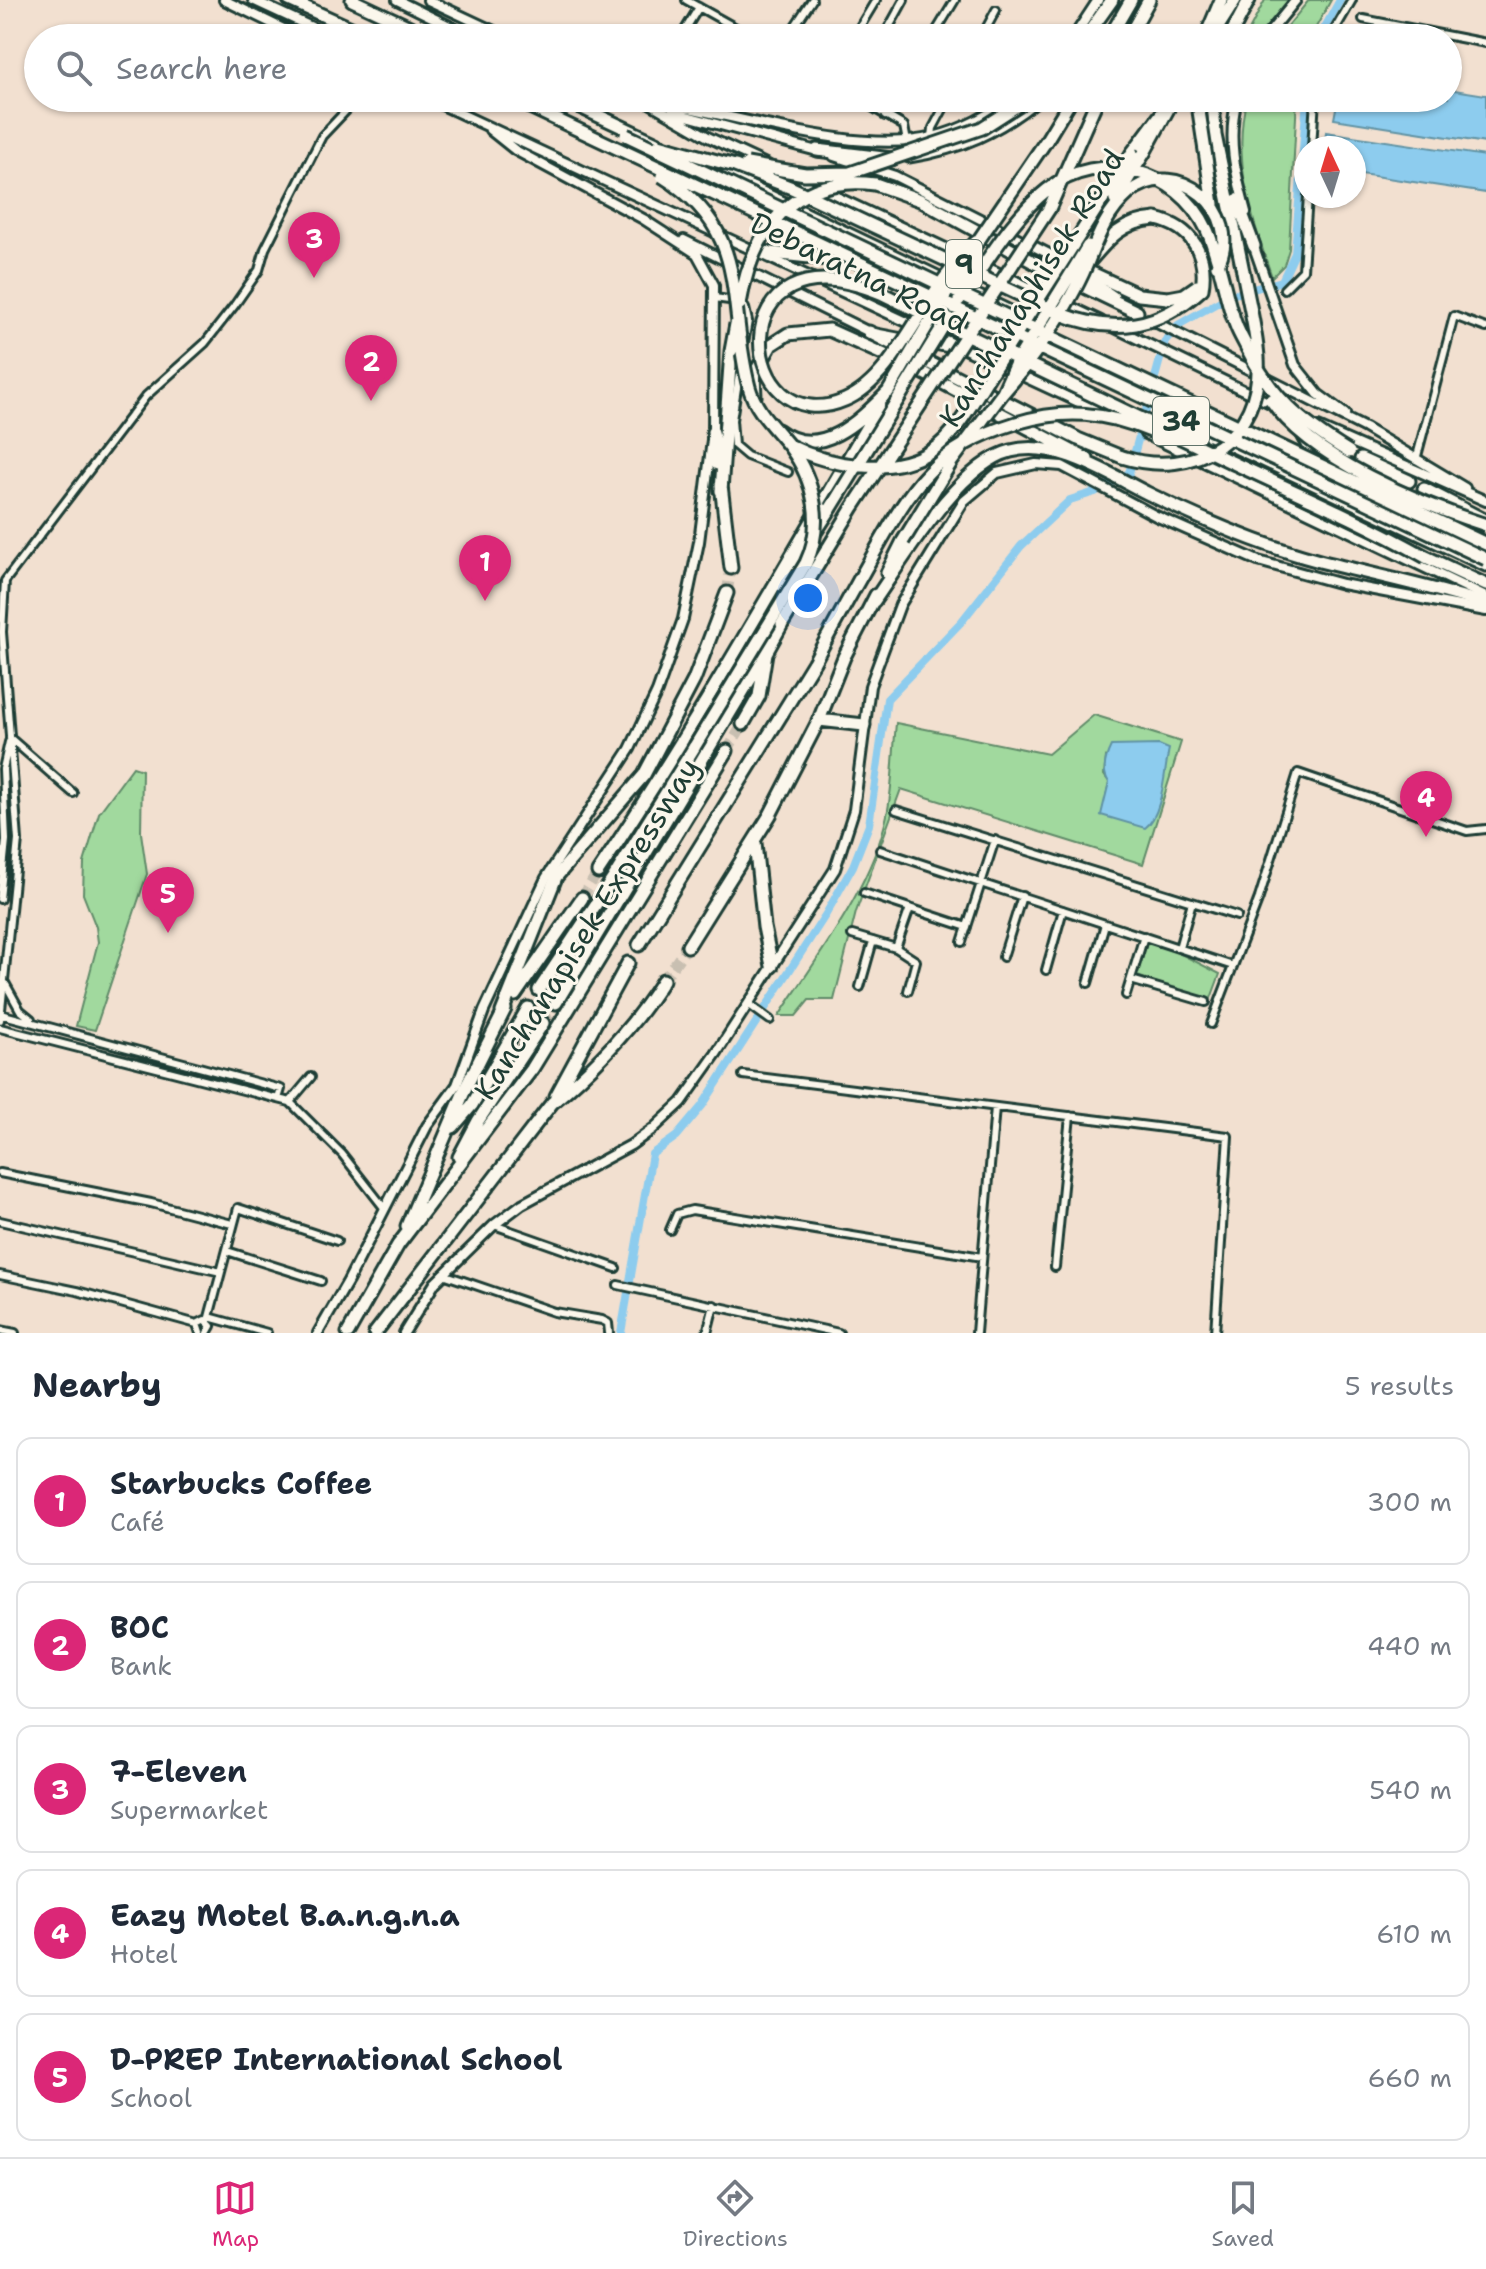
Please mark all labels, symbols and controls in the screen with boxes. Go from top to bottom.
search box [24,24,1462,112]
icon: search [52,46,96,90]
text: Search here [116,48,287,89]
north arrow [1294,136,1366,208]
street label: Kanchanaphisek Road [929,141,1134,435]
street label: Debaratna Road [744,202,975,343]
pin: 3 [288,212,340,278]
road number: 9 [946,240,982,288]
pin: 2 [345,335,397,401]
road number: 34 [1153,397,1209,445]
pin: 1 [459,535,511,601]
your location [788,578,828,618]
street label: Kanchanapisek Expressway [464,750,709,1108]
pin: 4 [1400,771,1452,837]
pin: 5 [142,867,194,933]
text: Nearby [32,1362,162,1408]
text: 5 results [1345,1368,1454,1403]
text: Starbucks Coffee [110,1463,372,1504]
text: 1 [54,1484,66,1519]
text: 300 m [1367,1484,1452,1519]
text: Café [110,1504,165,1539]
text: BOC [110,1607,169,1648]
text: 2 [51,1628,69,1663]
text: 440 m [1367,1628,1452,1663]
text: Bank [110,1648,172,1683]
text: 7-Eleven [110,1751,247,1792]
text: 3 [51,1772,69,1807]
text: 540 m [1369,1772,1452,1807]
text: Supermarket [110,1792,268,1827]
text: Eazy Motel B.a.n.g.n.a [110,1895,460,1936]
text: 4 [51,1916,69,1951]
text: 610 m [1376,1916,1452,1951]
text: Hotel [110,1936,177,1971]
text: D-PREP International School [110,2039,562,2080]
text: 5 [52,2060,68,2095]
text: 660 m [1367,2060,1452,2095]
text: School [110,2080,192,2115]
tab: Map [212,2176,259,2253]
tab: Directions [683,2176,788,2253]
tab: Saved [1212,2176,1274,2253]

